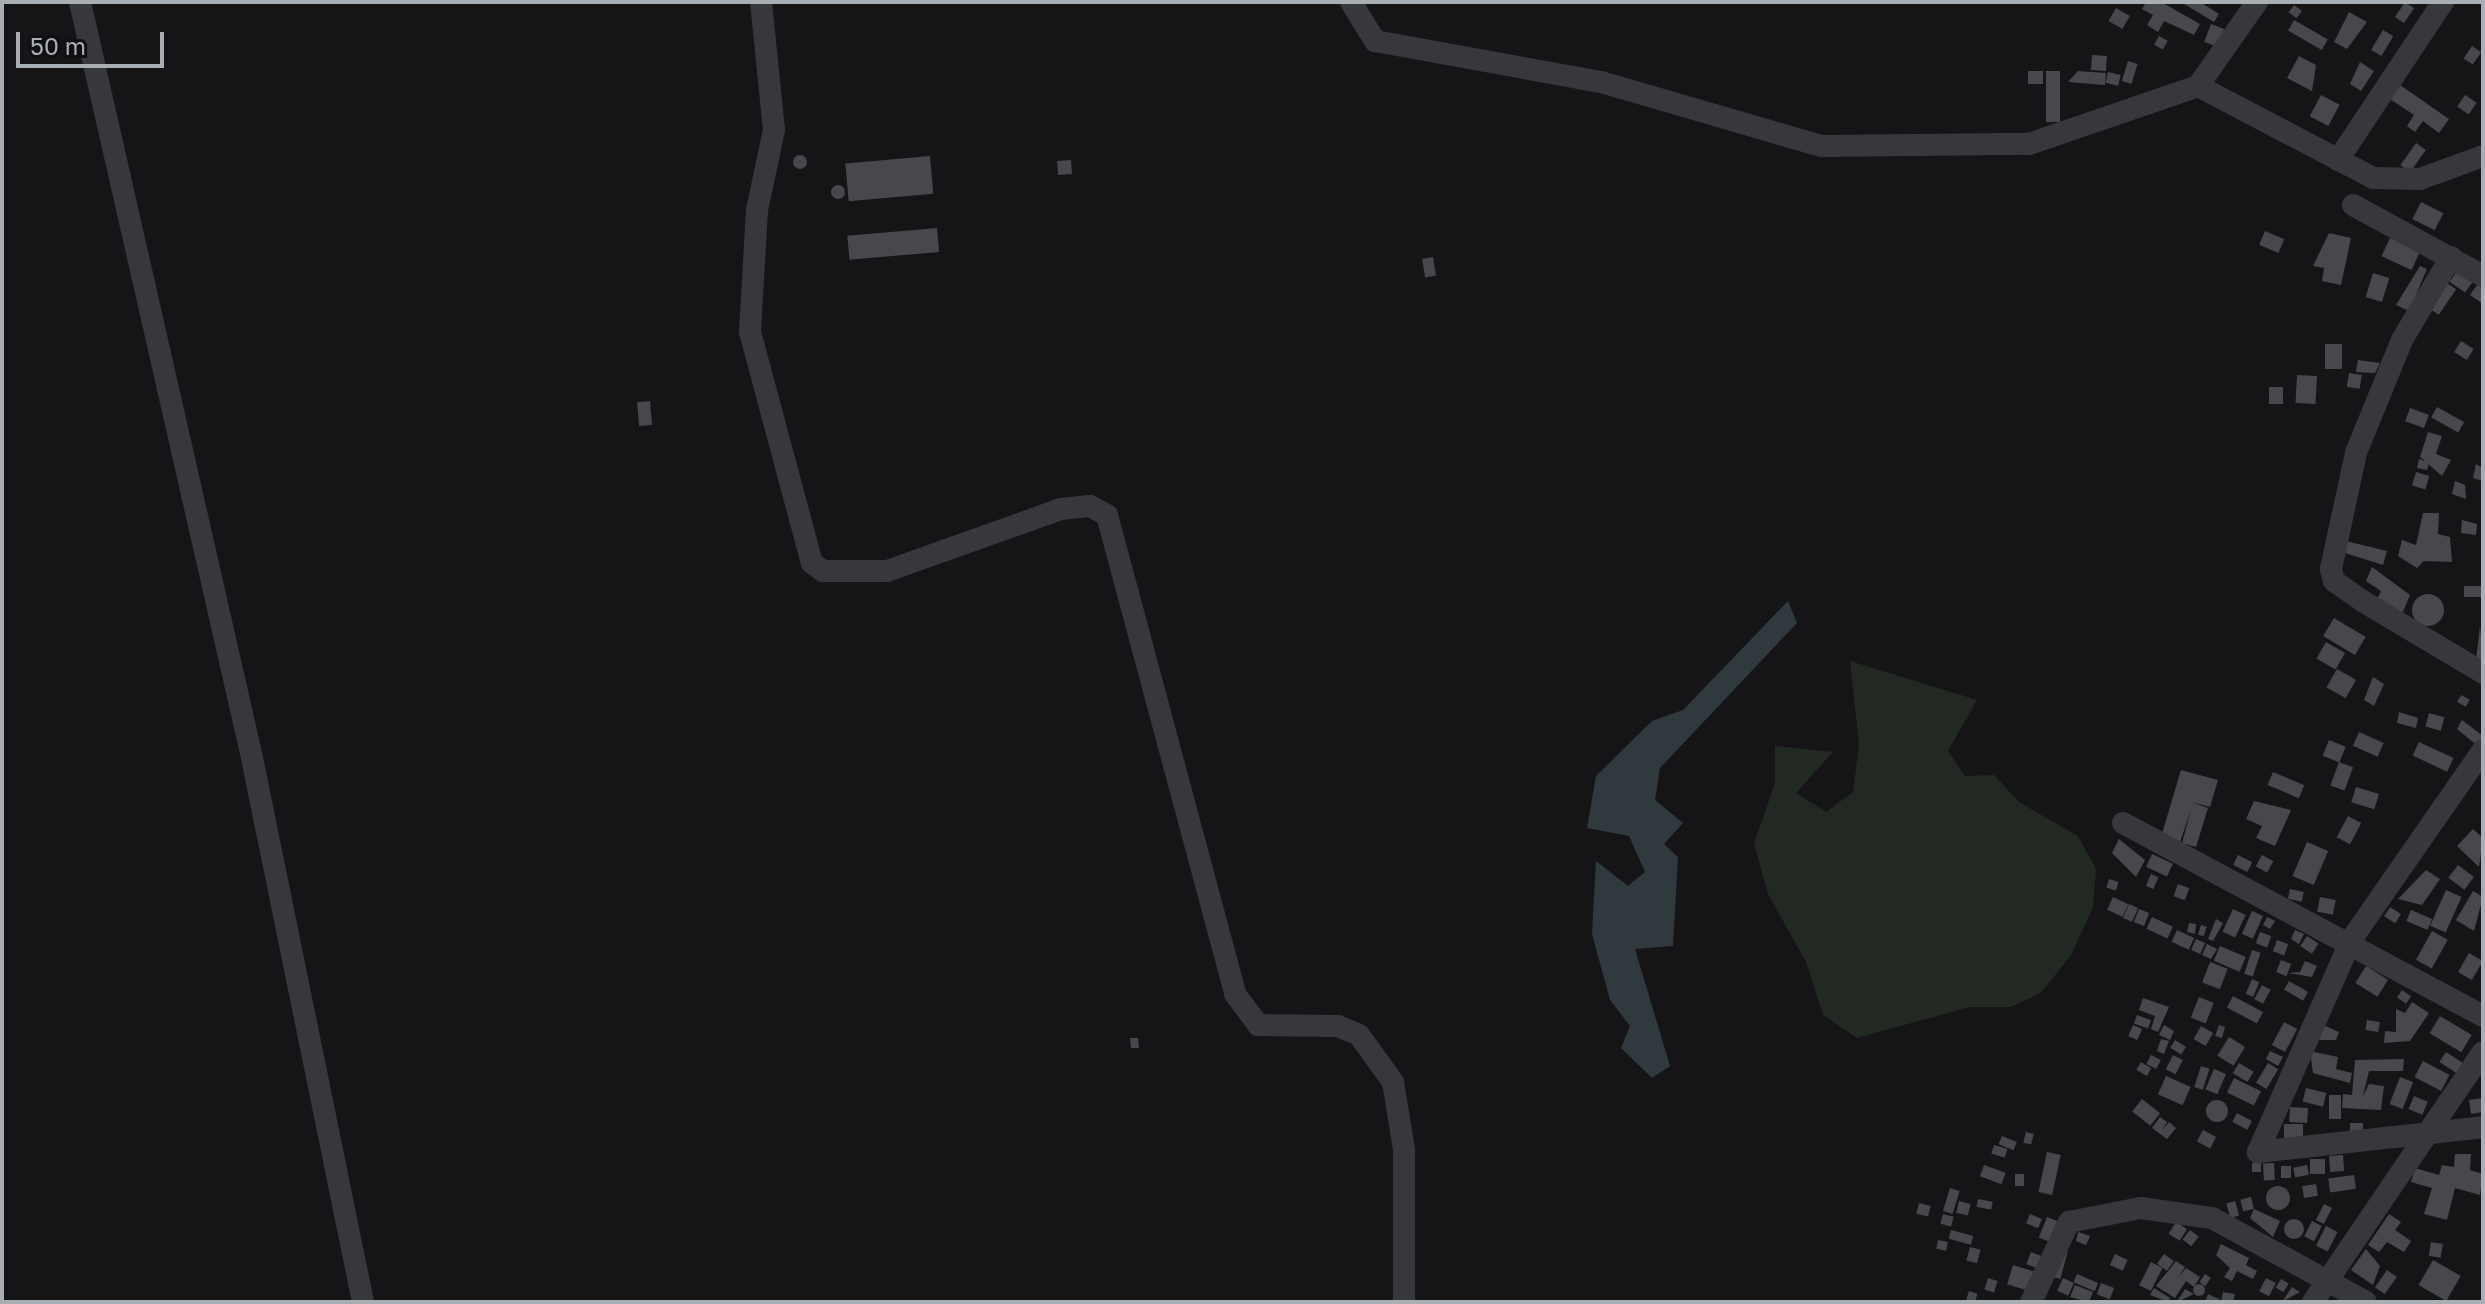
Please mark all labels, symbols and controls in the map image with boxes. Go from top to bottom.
scale bar [20,16,168,66]
text: 50 m [30,31,86,60]

